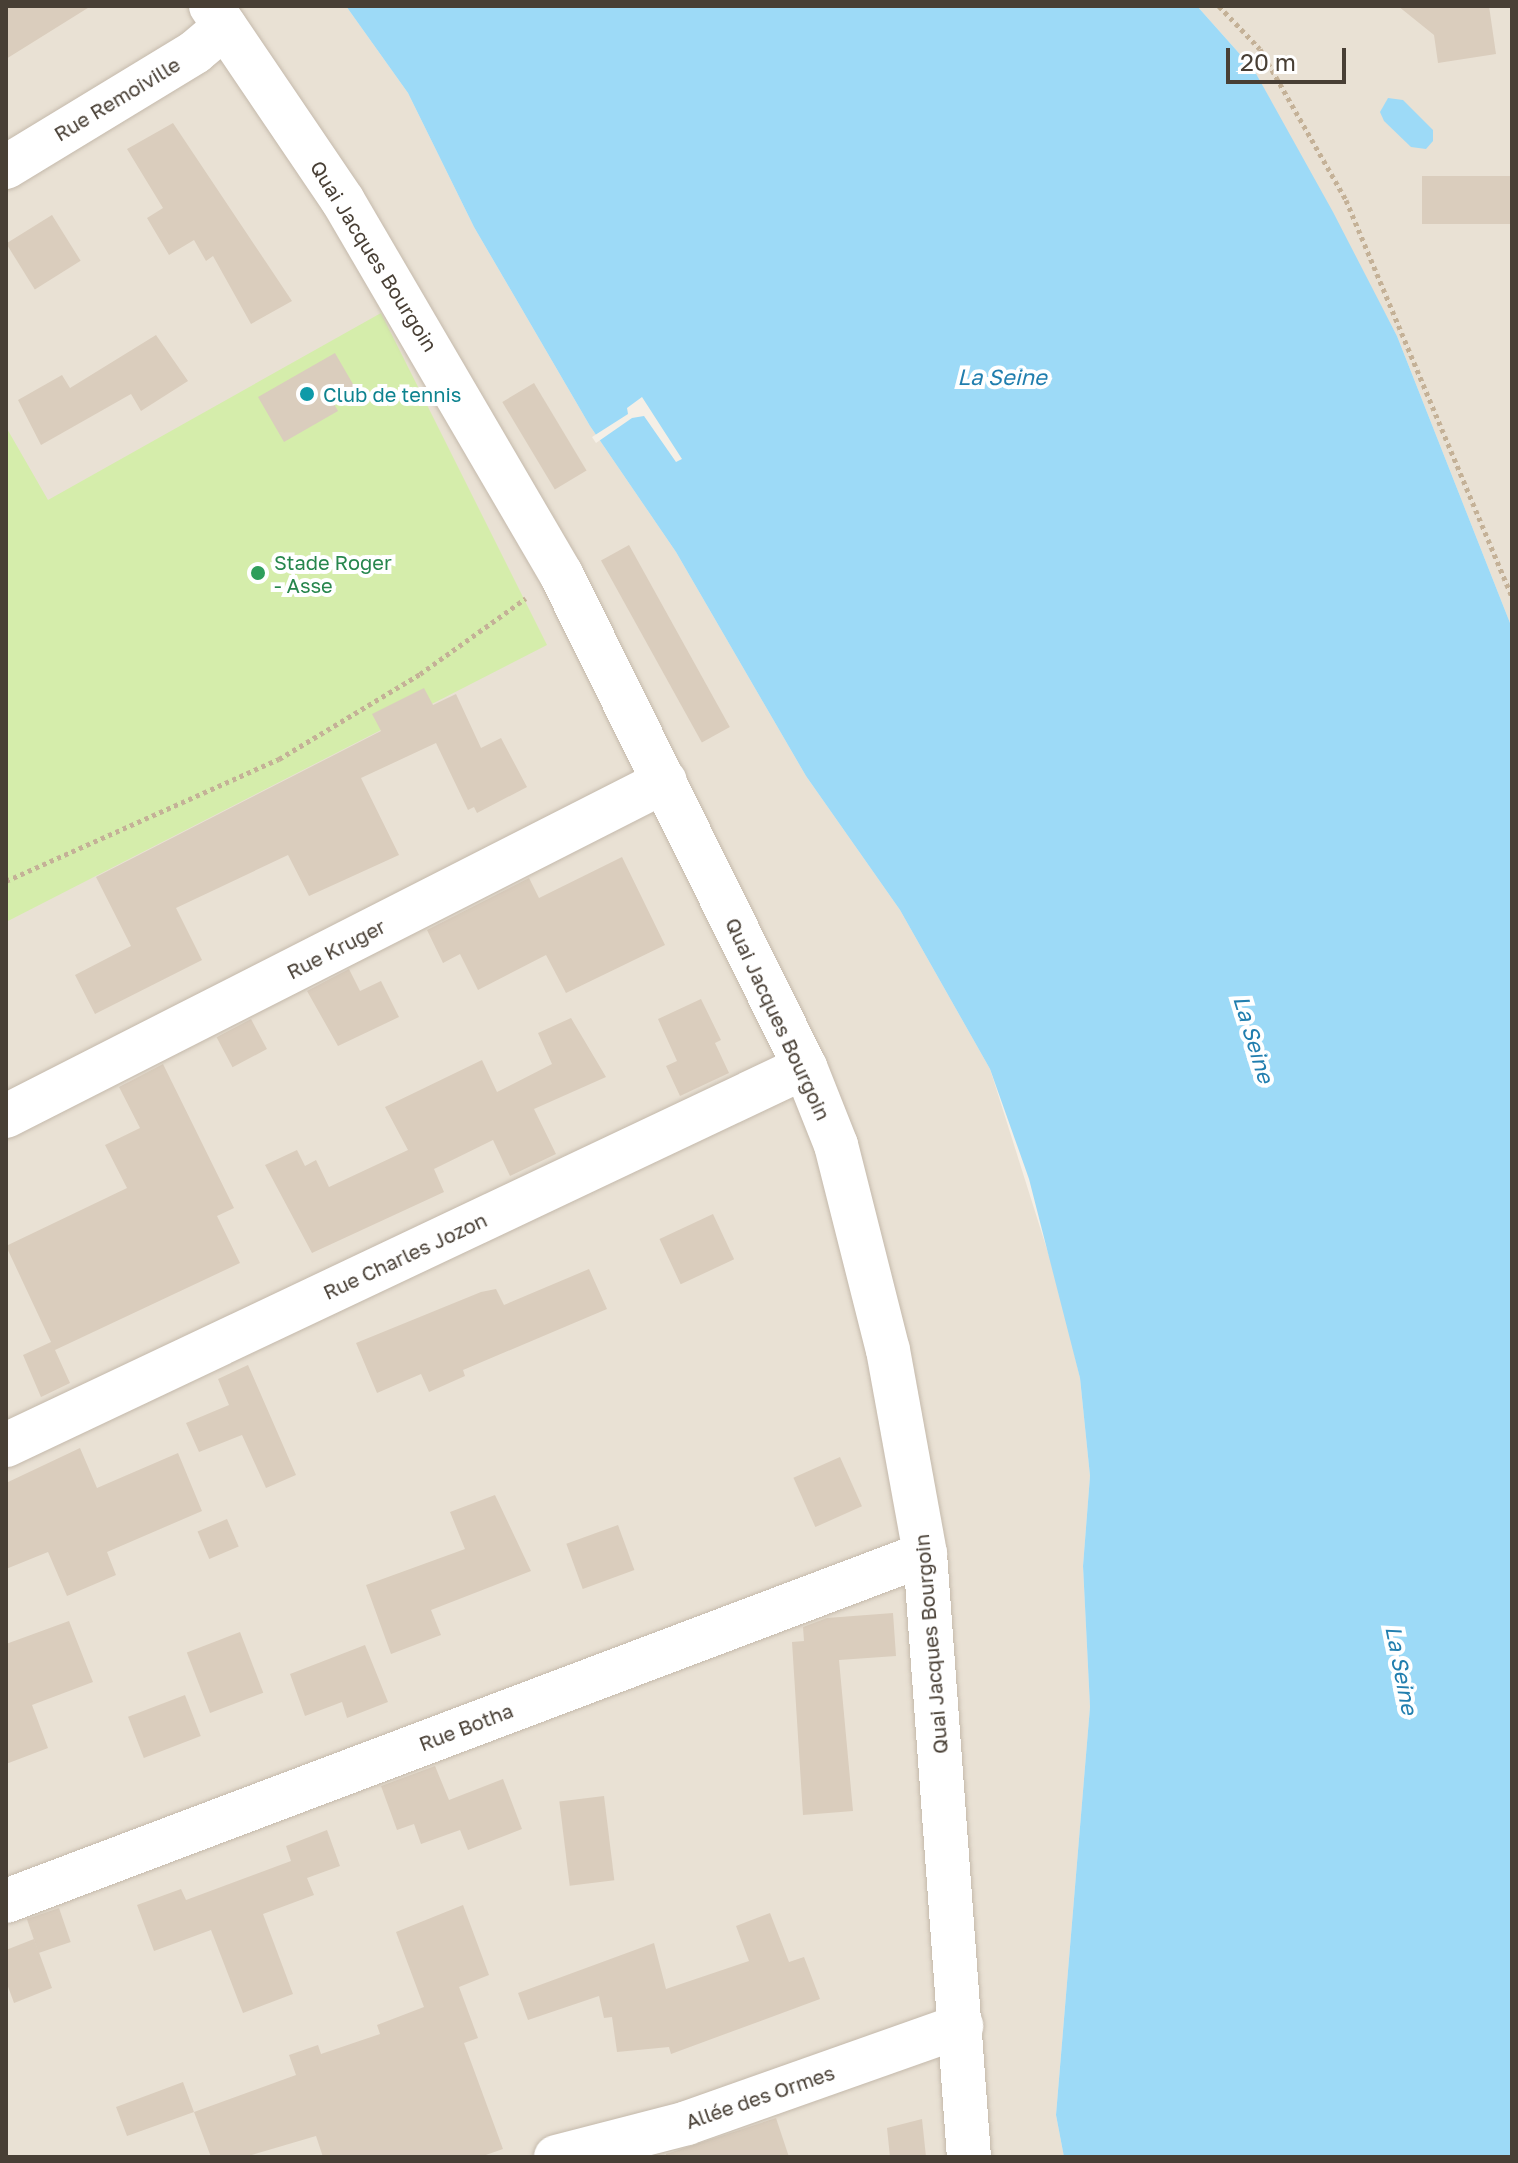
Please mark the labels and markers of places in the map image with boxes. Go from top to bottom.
place label: Club de tennis [323,382,461,406]
marker: Club de tennis [298,385,316,403]
place label: Stade Roger - Asse [274,550,392,597]
marker: Stade Roger - Asse [249,564,267,582]

